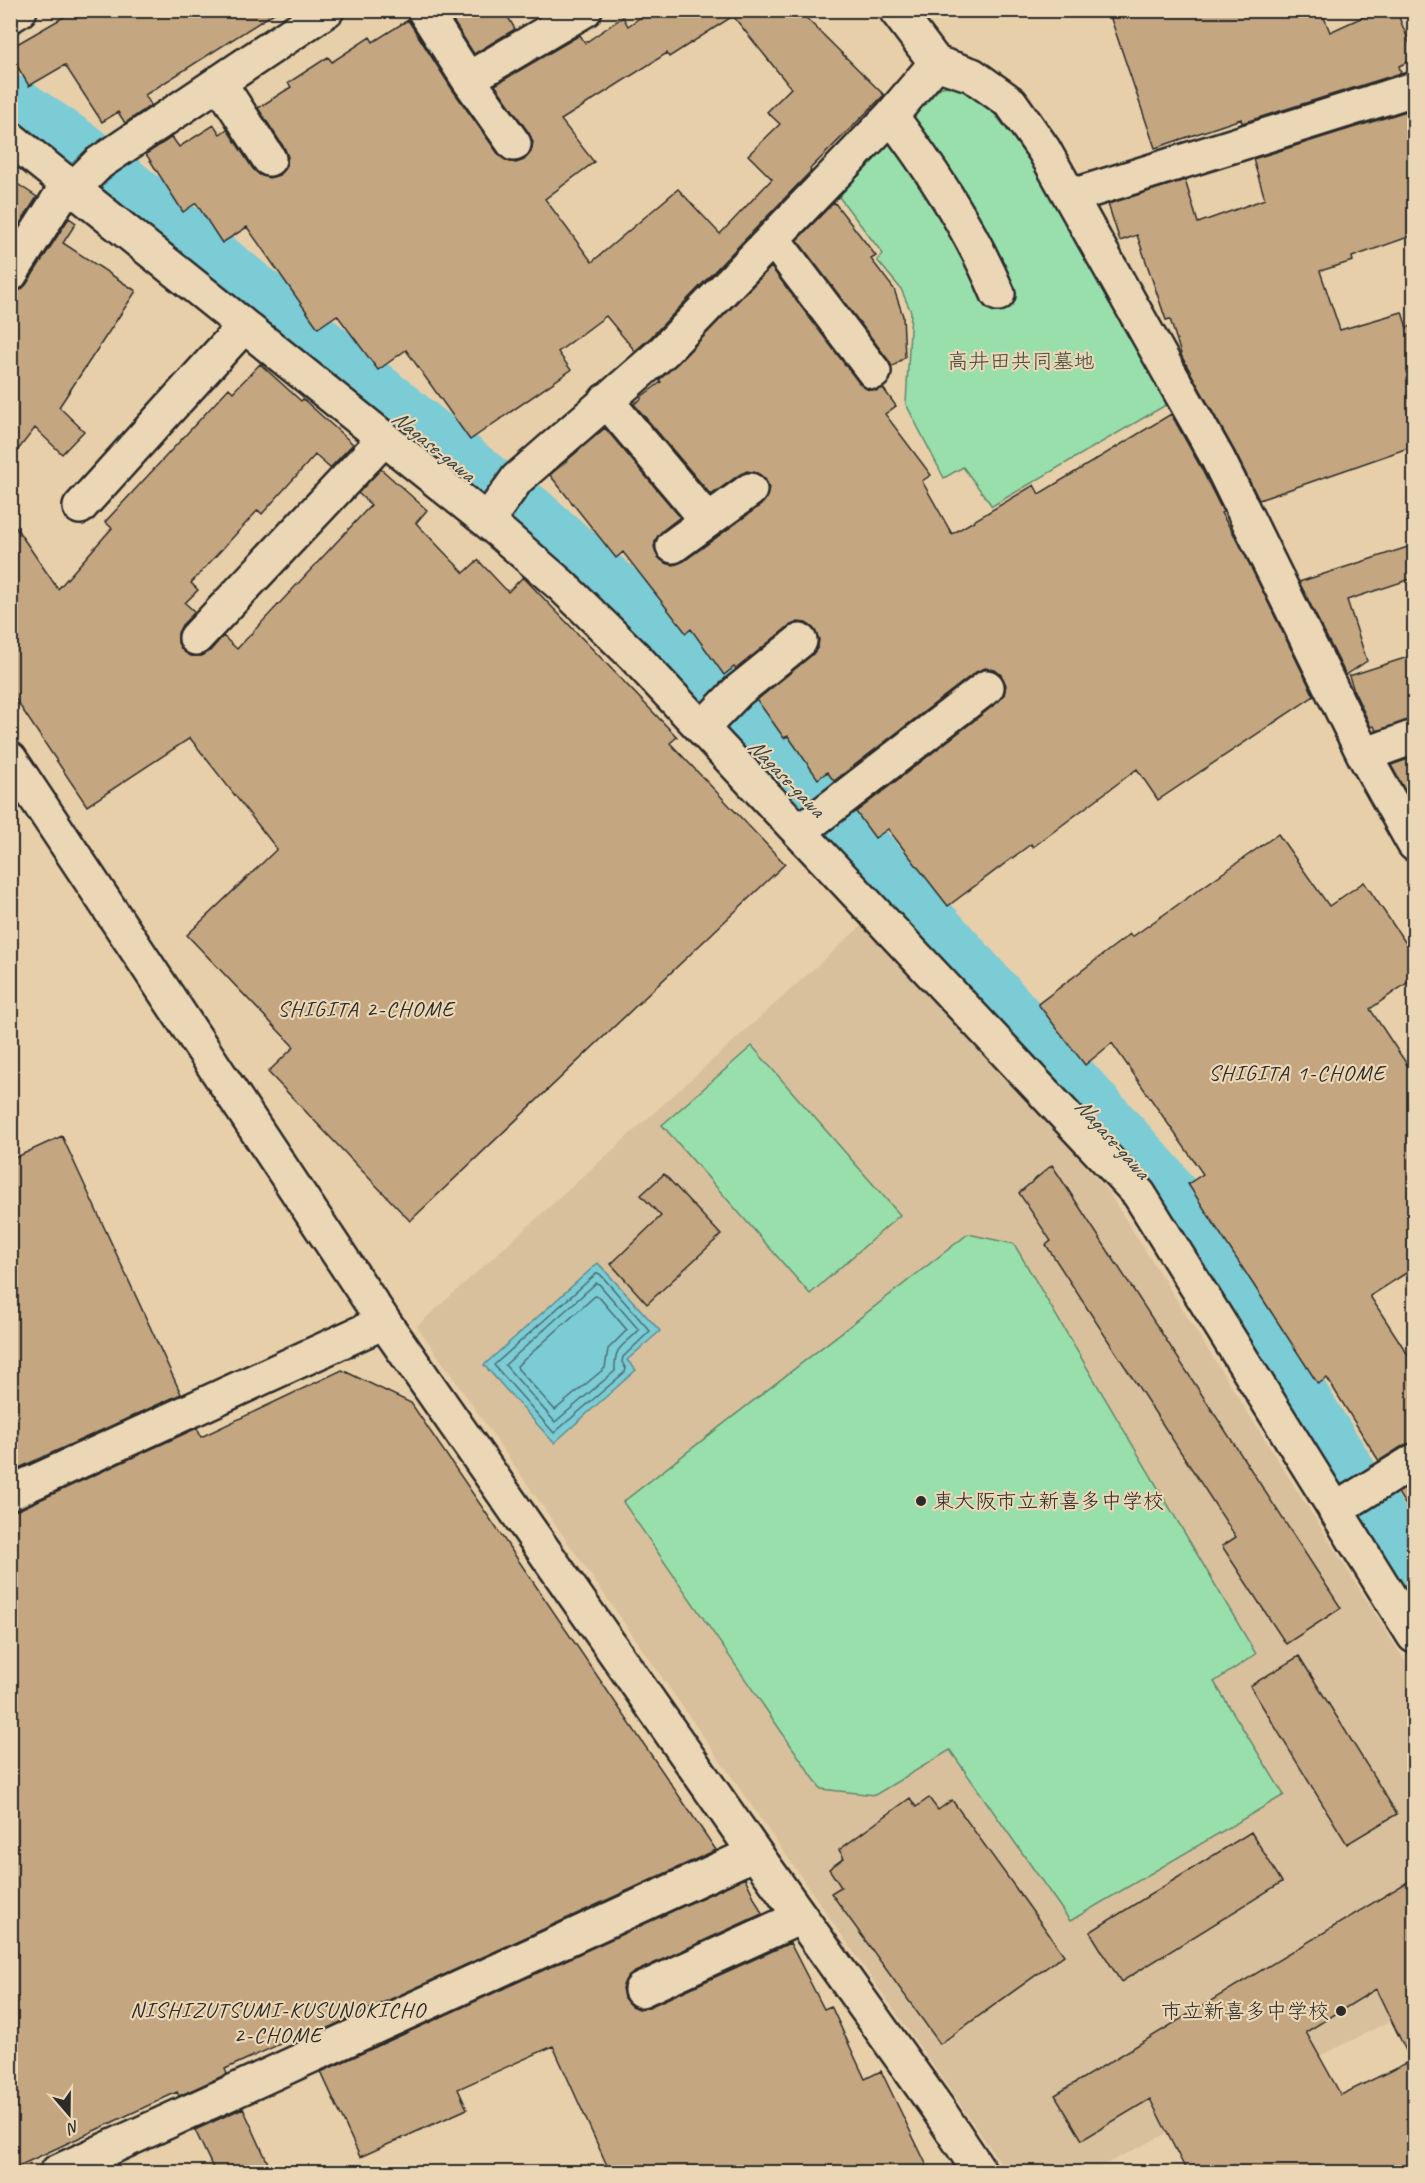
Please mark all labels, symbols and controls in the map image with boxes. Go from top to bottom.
park label: 高井田共同墓地 [948,348,1095,374]
water label: Nagase-gawa [386,404,482,489]
water label: Nagase-gawa [742,732,832,825]
district label: SHIGITA 2-CHOME [277,995,456,1023]
district label: SHIGITA 1-CHOME [1208,1059,1387,1087]
water label: Nagase-gawa [1069,1093,1157,1186]
place label: 東大阪市立新喜多中学校 [933,1488,1164,1514]
marker: 東大阪市立新喜多中学校 [914,1494,928,1508]
district label: NISHIZUTSUMI-KUSUNOKICHO 2-CHOME [130,1996,427,2049]
place label: 市立新喜多中学校 [1161,1998,1329,2024]
marker: 市立新喜多中学校 [1334,2004,1348,2018]
north arrow [39,2084,99,2144]
text: N [63,2116,82,2139]

